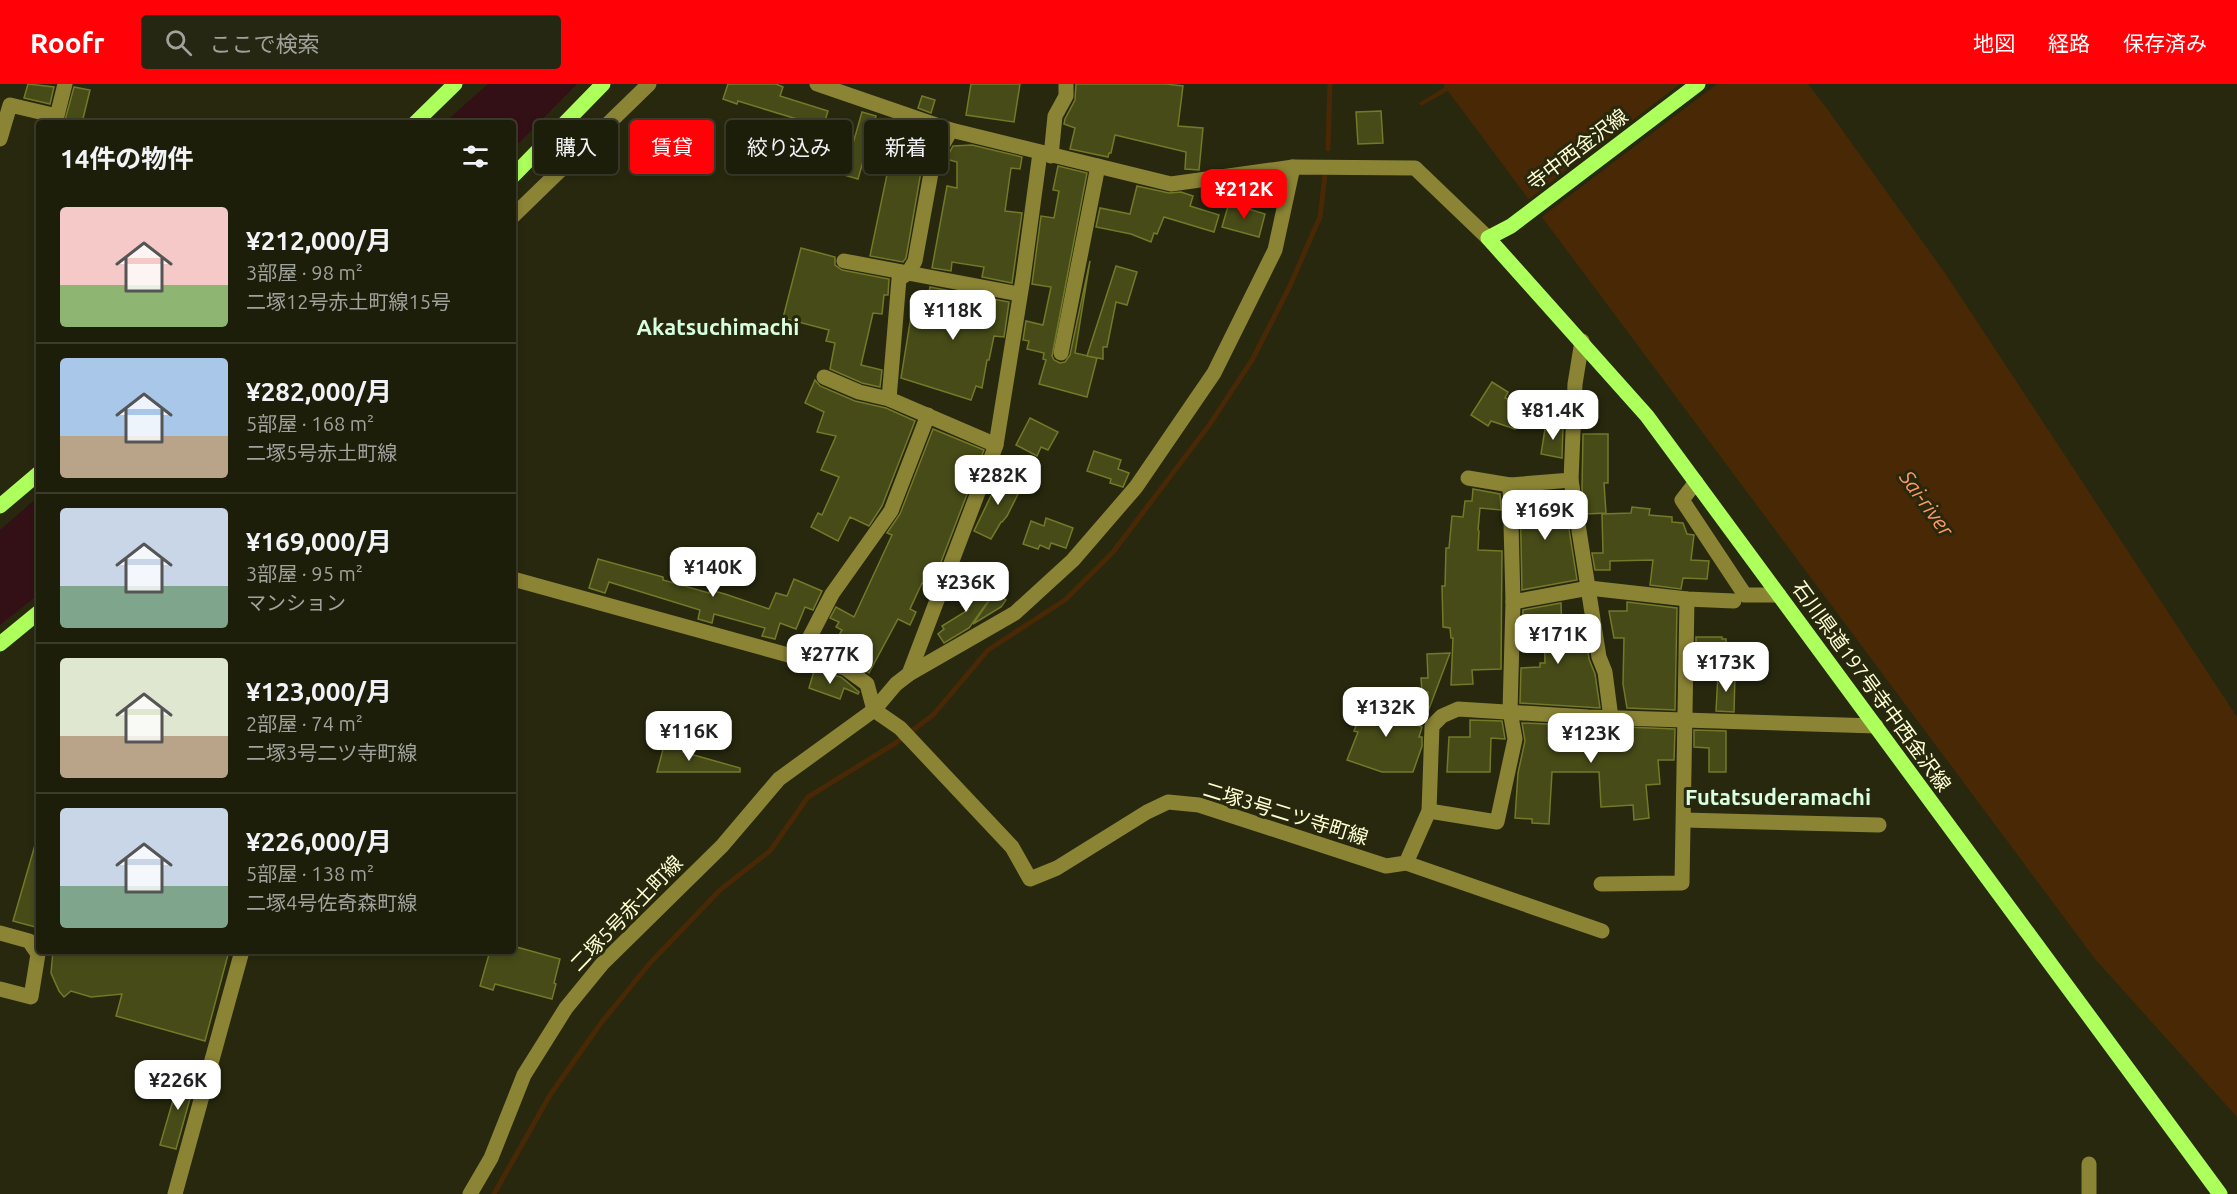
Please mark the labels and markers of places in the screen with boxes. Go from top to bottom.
pin: ¥212K [1202,169,1286,220]
pin: ¥118K [911,290,995,341]
pin: ¥81.4K [1504,390,1602,441]
pin: ¥282K [956,455,1040,506]
pin: ¥169K [1503,490,1587,541]
pin: ¥140K [671,547,755,598]
pin: ¥236K [924,562,1008,613]
pin: ¥171K [1516,614,1600,665]
pin: ¥277K [788,634,872,685]
pin: ¥173K [1684,642,1768,693]
pin: ¥132K [1344,687,1428,738]
pin: ¥116K [647,711,731,762]
pin: ¥123K [1549,713,1633,764]
pin: ¥226K [136,1060,220,1111]

